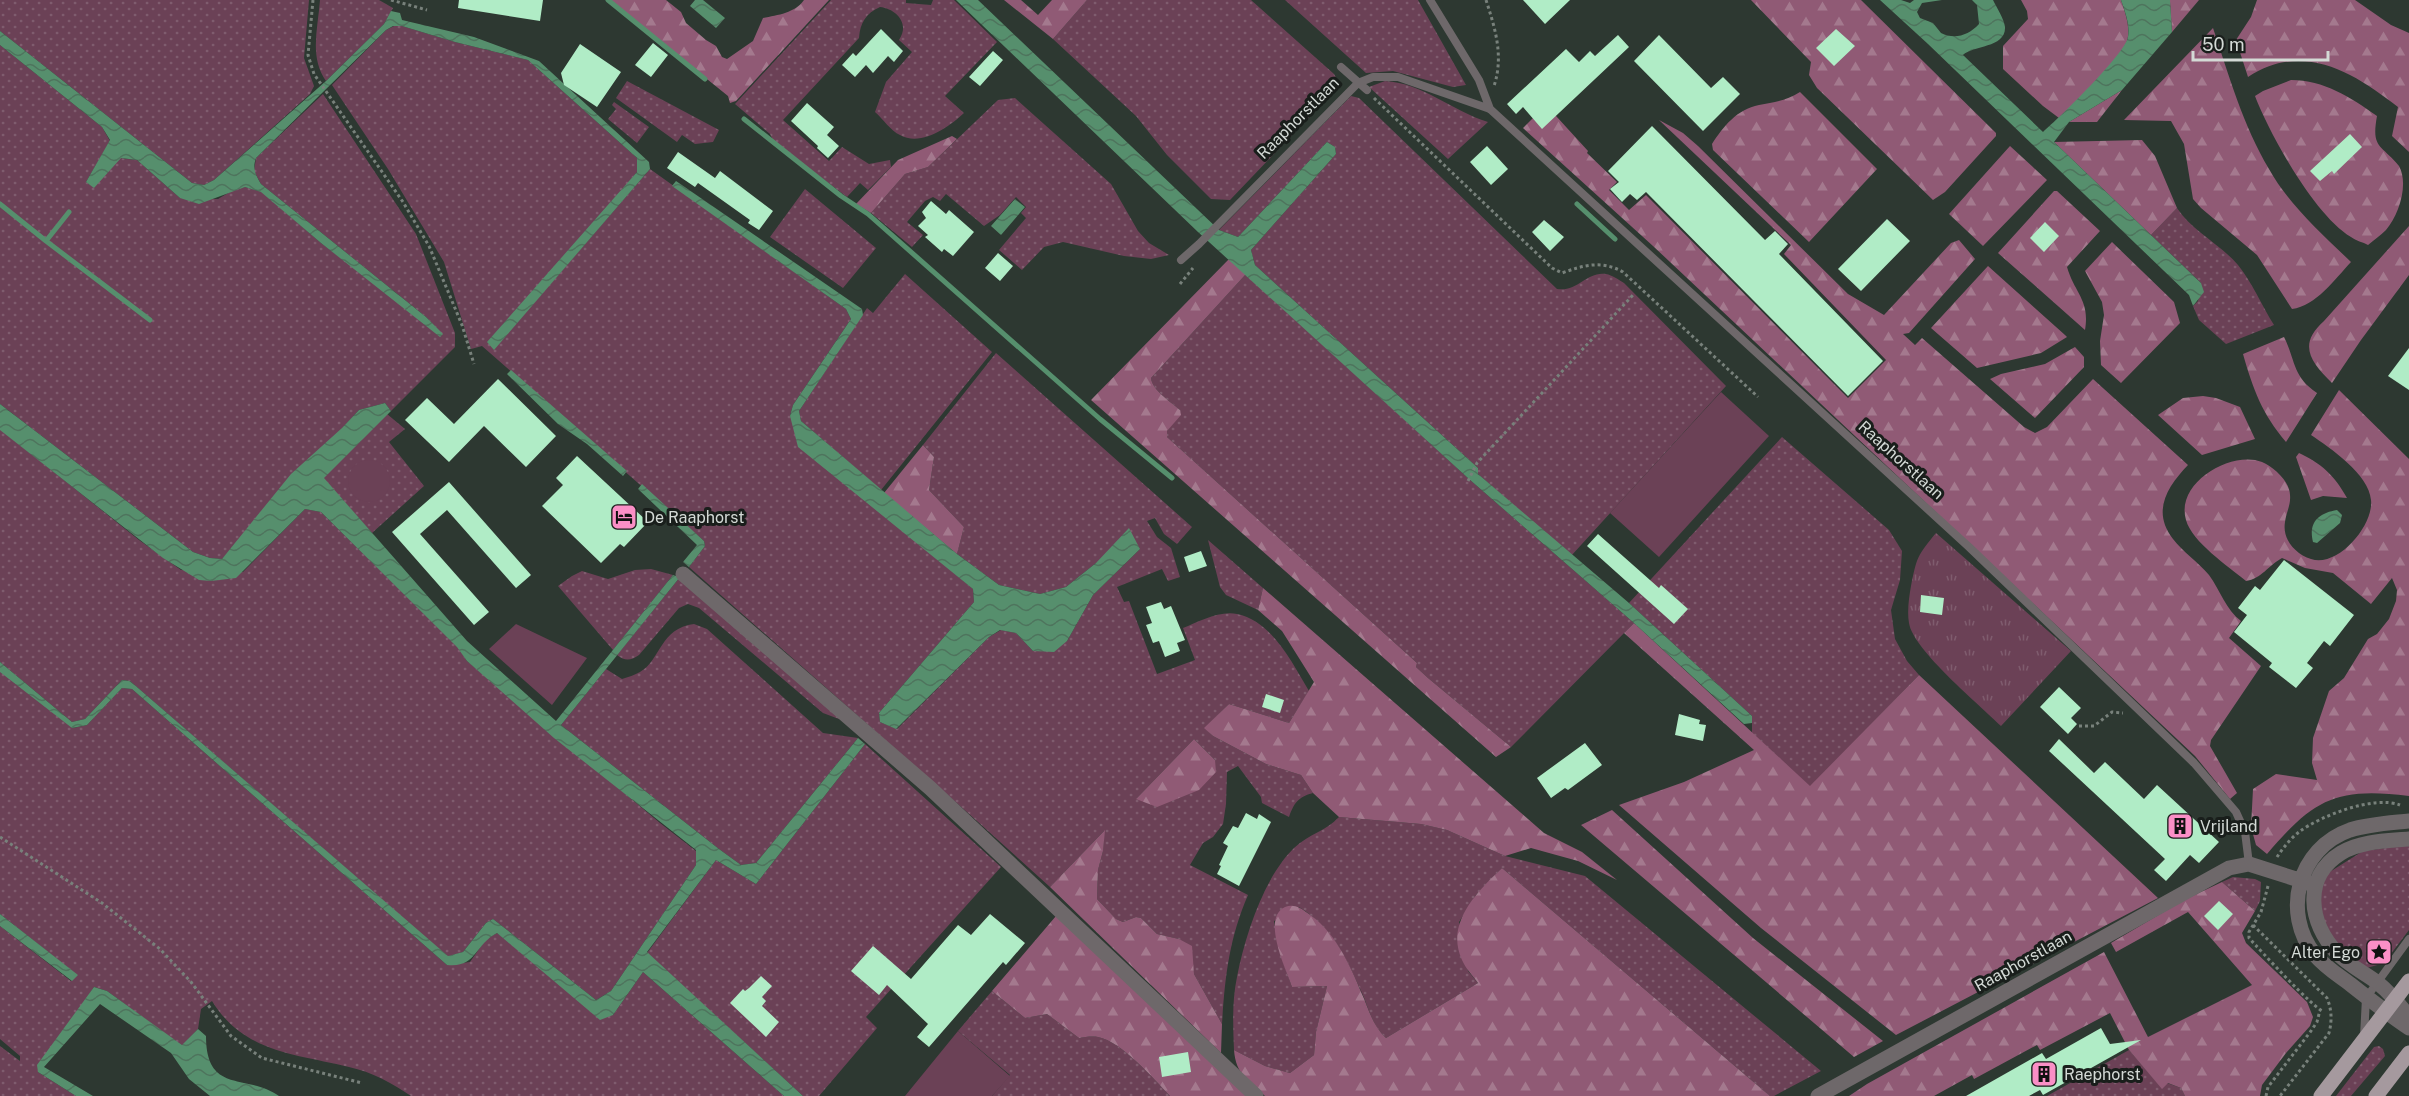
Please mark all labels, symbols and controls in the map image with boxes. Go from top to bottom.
scale bar [2193,24,2328,62]
text: 50 m [2202,34,2245,55]
street label: Raaphorstlaan [1253,73,1343,163]
street label: Raaphorstlaan [1854,417,1948,503]
hotel icon: De Raaphorst [609,502,639,532]
place label: De Raaphorst [644,508,744,527]
building icon: Vrijland [2165,811,2195,841]
place label: Vrijland [2200,817,2258,836]
street label: Raaphorstlaan [1971,926,2075,996]
place icon: Alter Ego [2364,937,2394,967]
place label: Alter Ego [2291,943,2360,962]
building icon: Raephorst [2029,1059,2059,1089]
place label: Raephorst [2064,1065,2141,1084]

